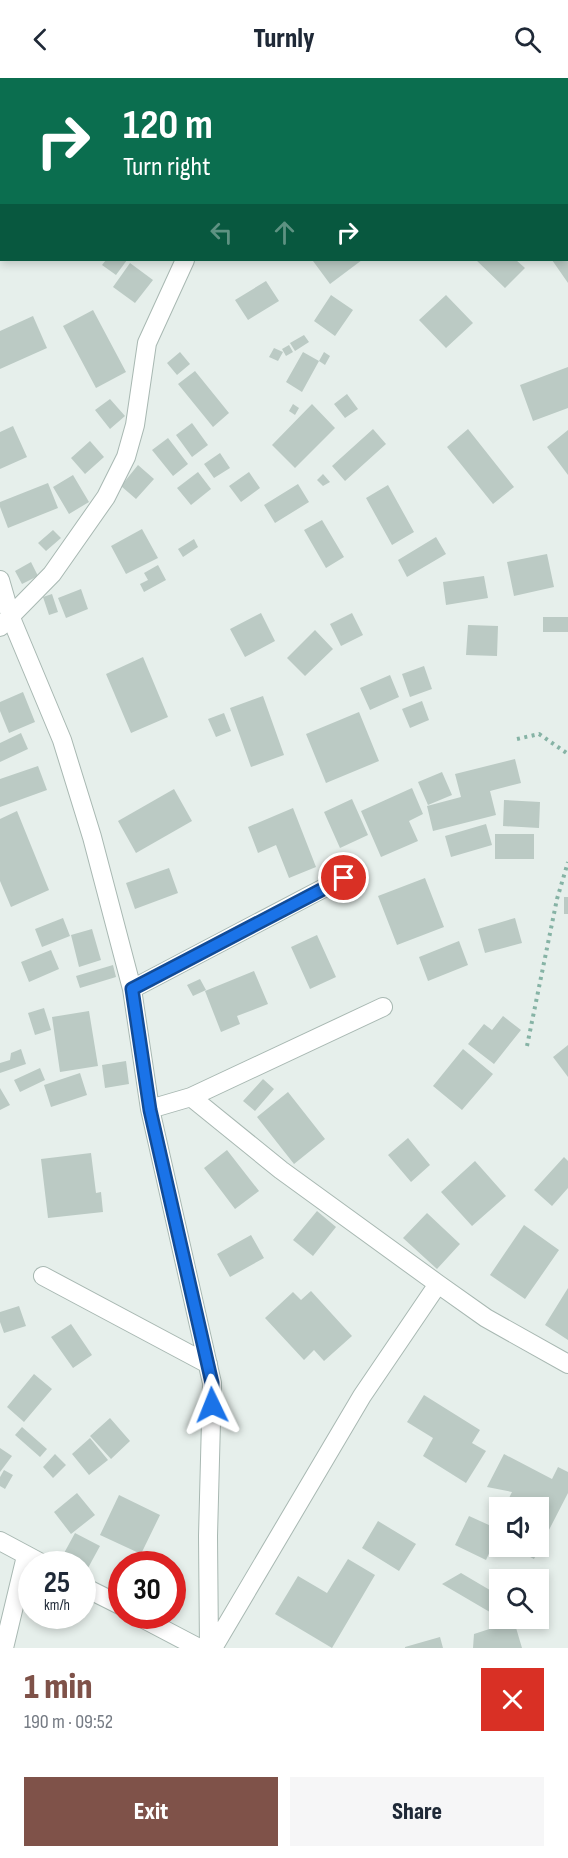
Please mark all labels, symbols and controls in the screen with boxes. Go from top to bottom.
icon: back [24,23,57,56]
text: Turnly [254,23,314,55]
icon: search [511,23,544,56]
text: 120 m [123,100,213,151]
icon: right [24,102,102,180]
text: Turn right [123,151,210,183]
icon: left [205,216,238,249]
icon: ahead [268,216,301,249]
icon: right [331,216,364,249]
pin [318,852,369,903]
icon: arrive [327,861,360,894]
position arrow [180,1373,244,1437]
map controls [489,1497,549,1629]
button: sound [489,1497,549,1557]
speed limit sign: 30 [108,1551,186,1629]
text: 25 [44,1565,70,1601]
button: search [489,1569,549,1629]
text: km/h [44,1596,70,1615]
text: 1 min [24,1666,92,1709]
button: close [481,1668,544,1731]
text: 190 m · 09:52 [24,1710,113,1734]
button: Exit [24,1777,278,1846]
button: Share [290,1777,544,1846]

